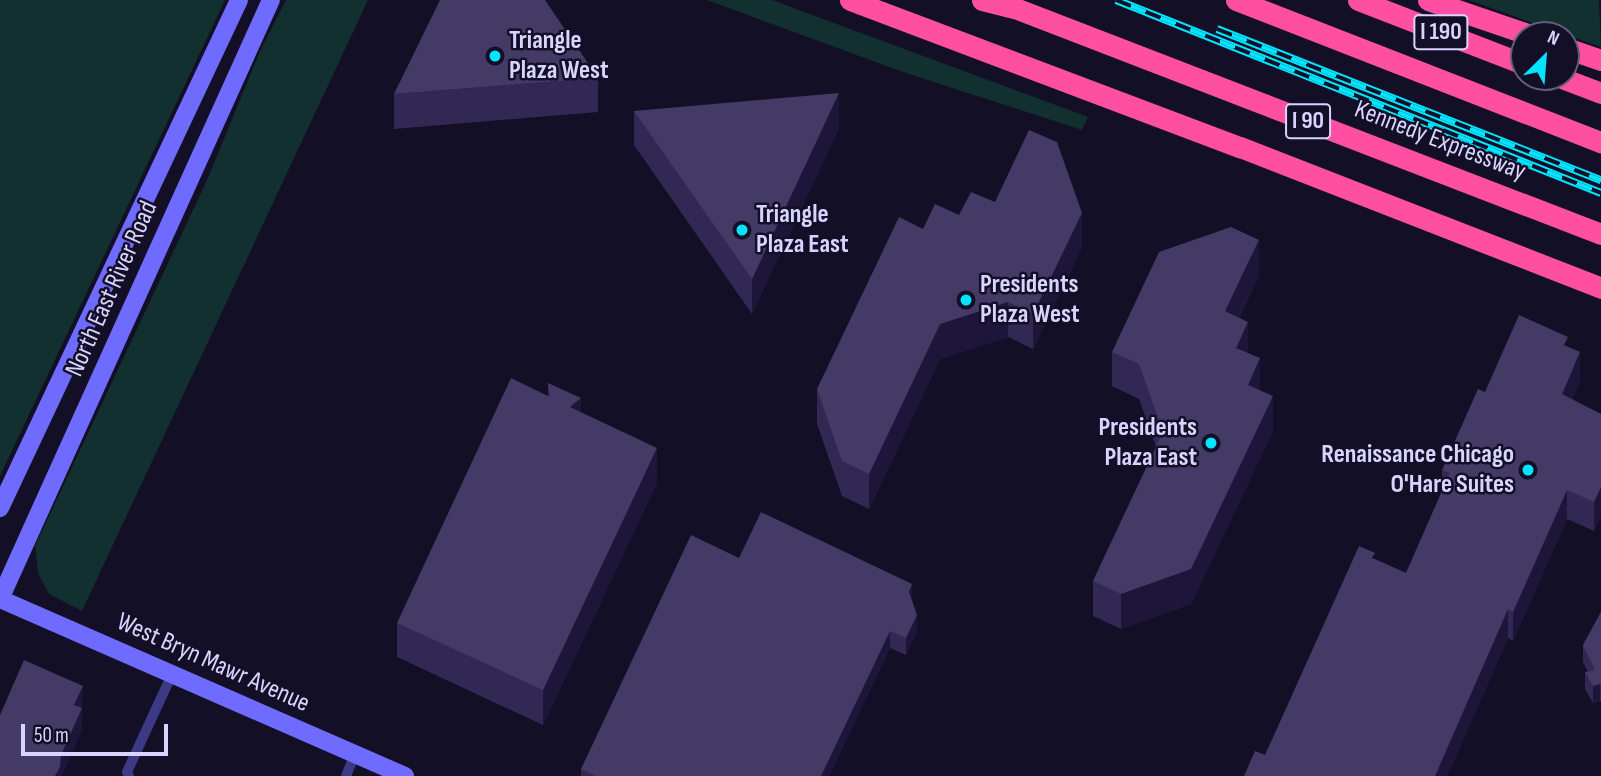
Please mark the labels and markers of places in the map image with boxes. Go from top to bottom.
place label: Triangle Plaza West [509,25,609,86]
marker: Triangle Plaza West [487,48,503,64]
place label: Triangle Plaza East [756,199,849,260]
marker: Triangle Plaza East [734,222,750,238]
place label: Presidents Plaza West [980,269,1080,330]
marker: Presidents Plaza West [958,292,974,308]
place label: Presidents Plaza East [1099,412,1197,474]
marker: Presidents Plaza East [1203,435,1219,451]
place label: Renaissance Chicago O'Hare Suites [1321,439,1514,500]
marker: Renaissance Chicago O'Hare Suites [1520,462,1536,478]

